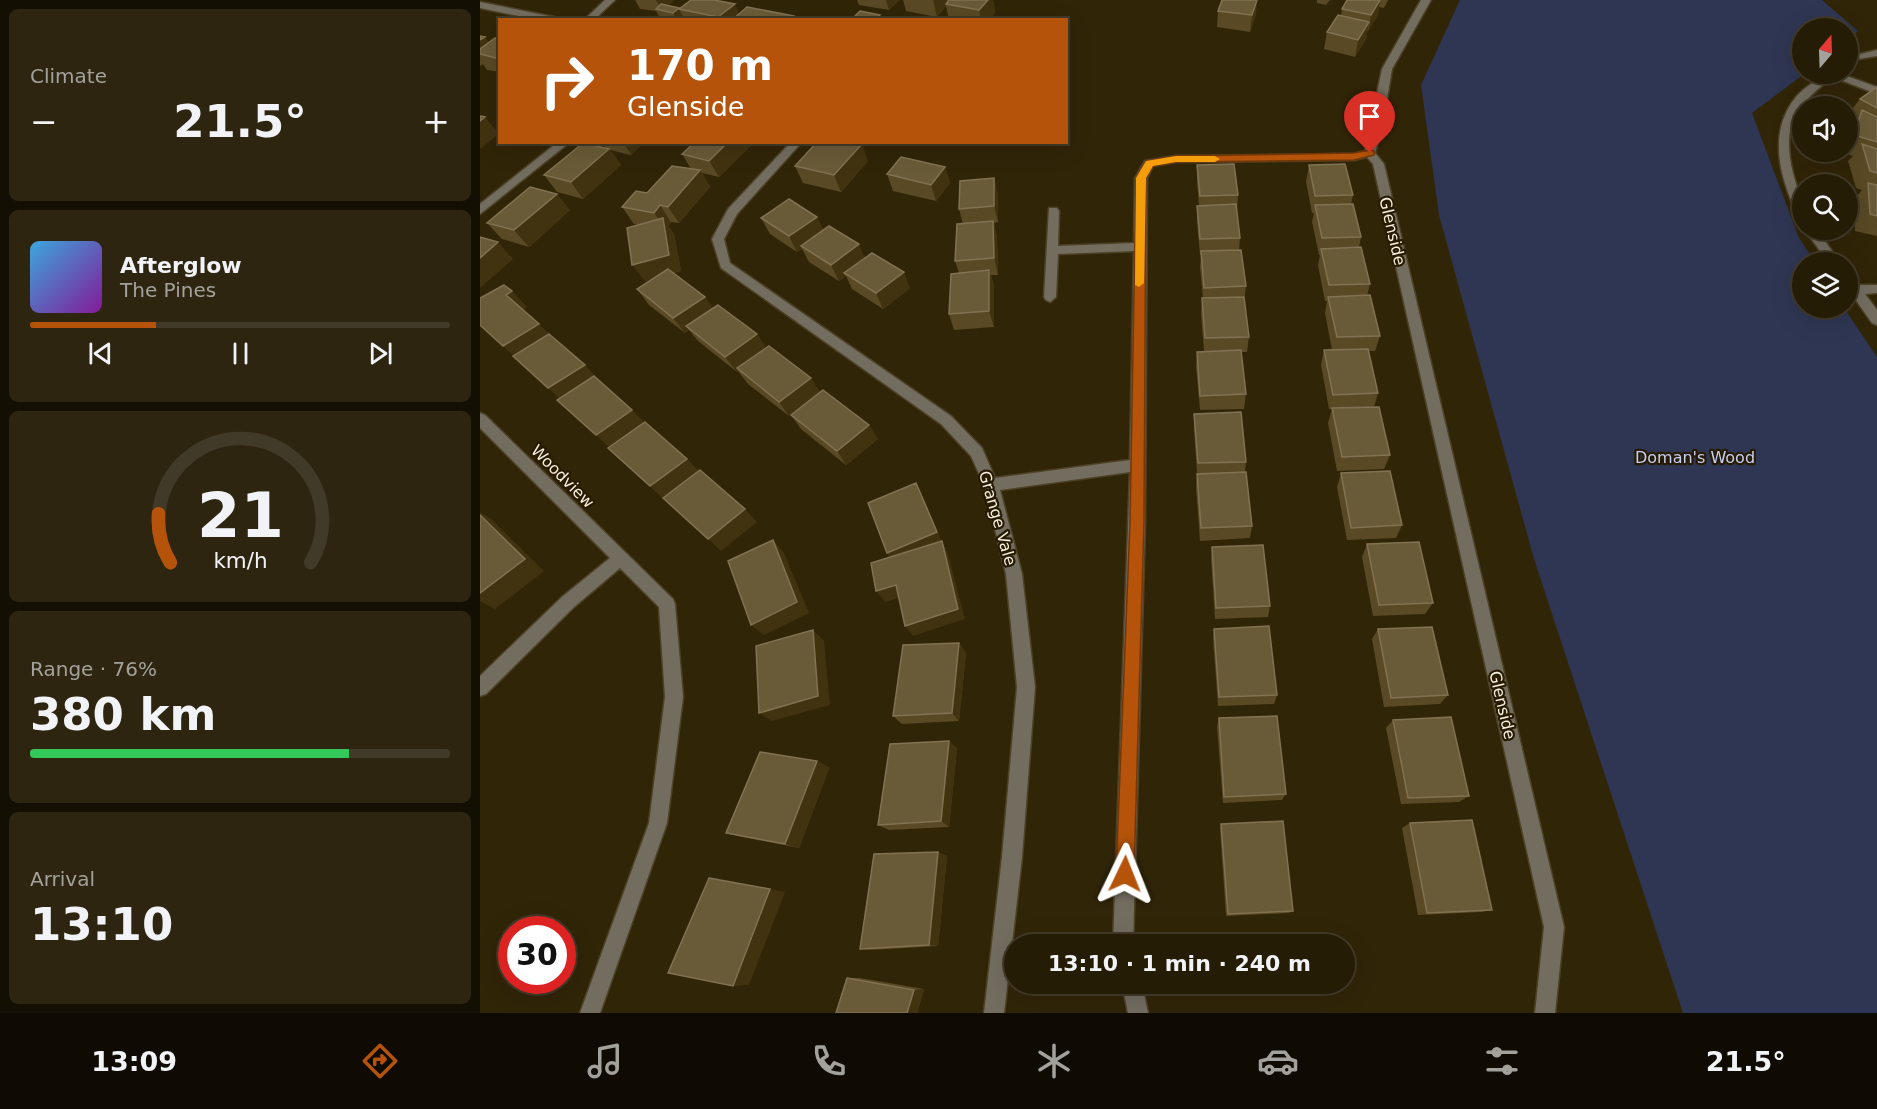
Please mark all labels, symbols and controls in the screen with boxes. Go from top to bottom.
north arrow [1792,18,1858,84]
map controls [1792,18,1858,318]
text: 170 m [627,41,773,90]
icon: right [528,42,606,120]
text: Climate [30,64,107,88]
text: Glenside [627,91,744,122]
pin [1344,91,1395,153]
text: 21.5° [173,95,307,148]
button: sound [1792,96,1858,162]
icon: arrive [1353,100,1386,133]
text: − [30,102,58,141]
text: + [422,102,450,141]
button: search [1792,174,1858,240]
street label: Glenside [1375,195,1410,267]
button: layers [1792,252,1858,318]
text: Afterglow [120,253,242,278]
text: The Pines [120,278,216,302]
icon: previous [84,337,117,370]
icon: pause [224,337,257,370]
icon: next [364,337,397,370]
street label: Woodview [527,441,598,512]
park label: Doman's Wood [1635,448,1755,467]
street label: Grange Vale [975,469,1020,568]
text: 21 [197,480,283,553]
text: km/h [213,549,267,574]
text: Range · 76% [30,657,157,681]
street label: Glenside [1485,669,1520,741]
text: 380 km [30,688,216,741]
position arrow [1093,842,1157,906]
text: Arrival [30,867,95,891]
text: 13:10 [30,898,173,951]
speed limit sign: 30 [498,916,576,994]
text: 13:10 · 1 min · 240 m [1048,951,1311,976]
icon: directions [359,1040,401,1082]
icon: music [584,1040,626,1082]
icon: phone [808,1040,850,1082]
icon: climate [1033,1040,1075,1082]
icon: car [1257,1040,1299,1082]
icon: filters [1481,1040,1523,1082]
text: 13:09 [91,1046,177,1077]
text: 21.5° [1706,1046,1786,1077]

